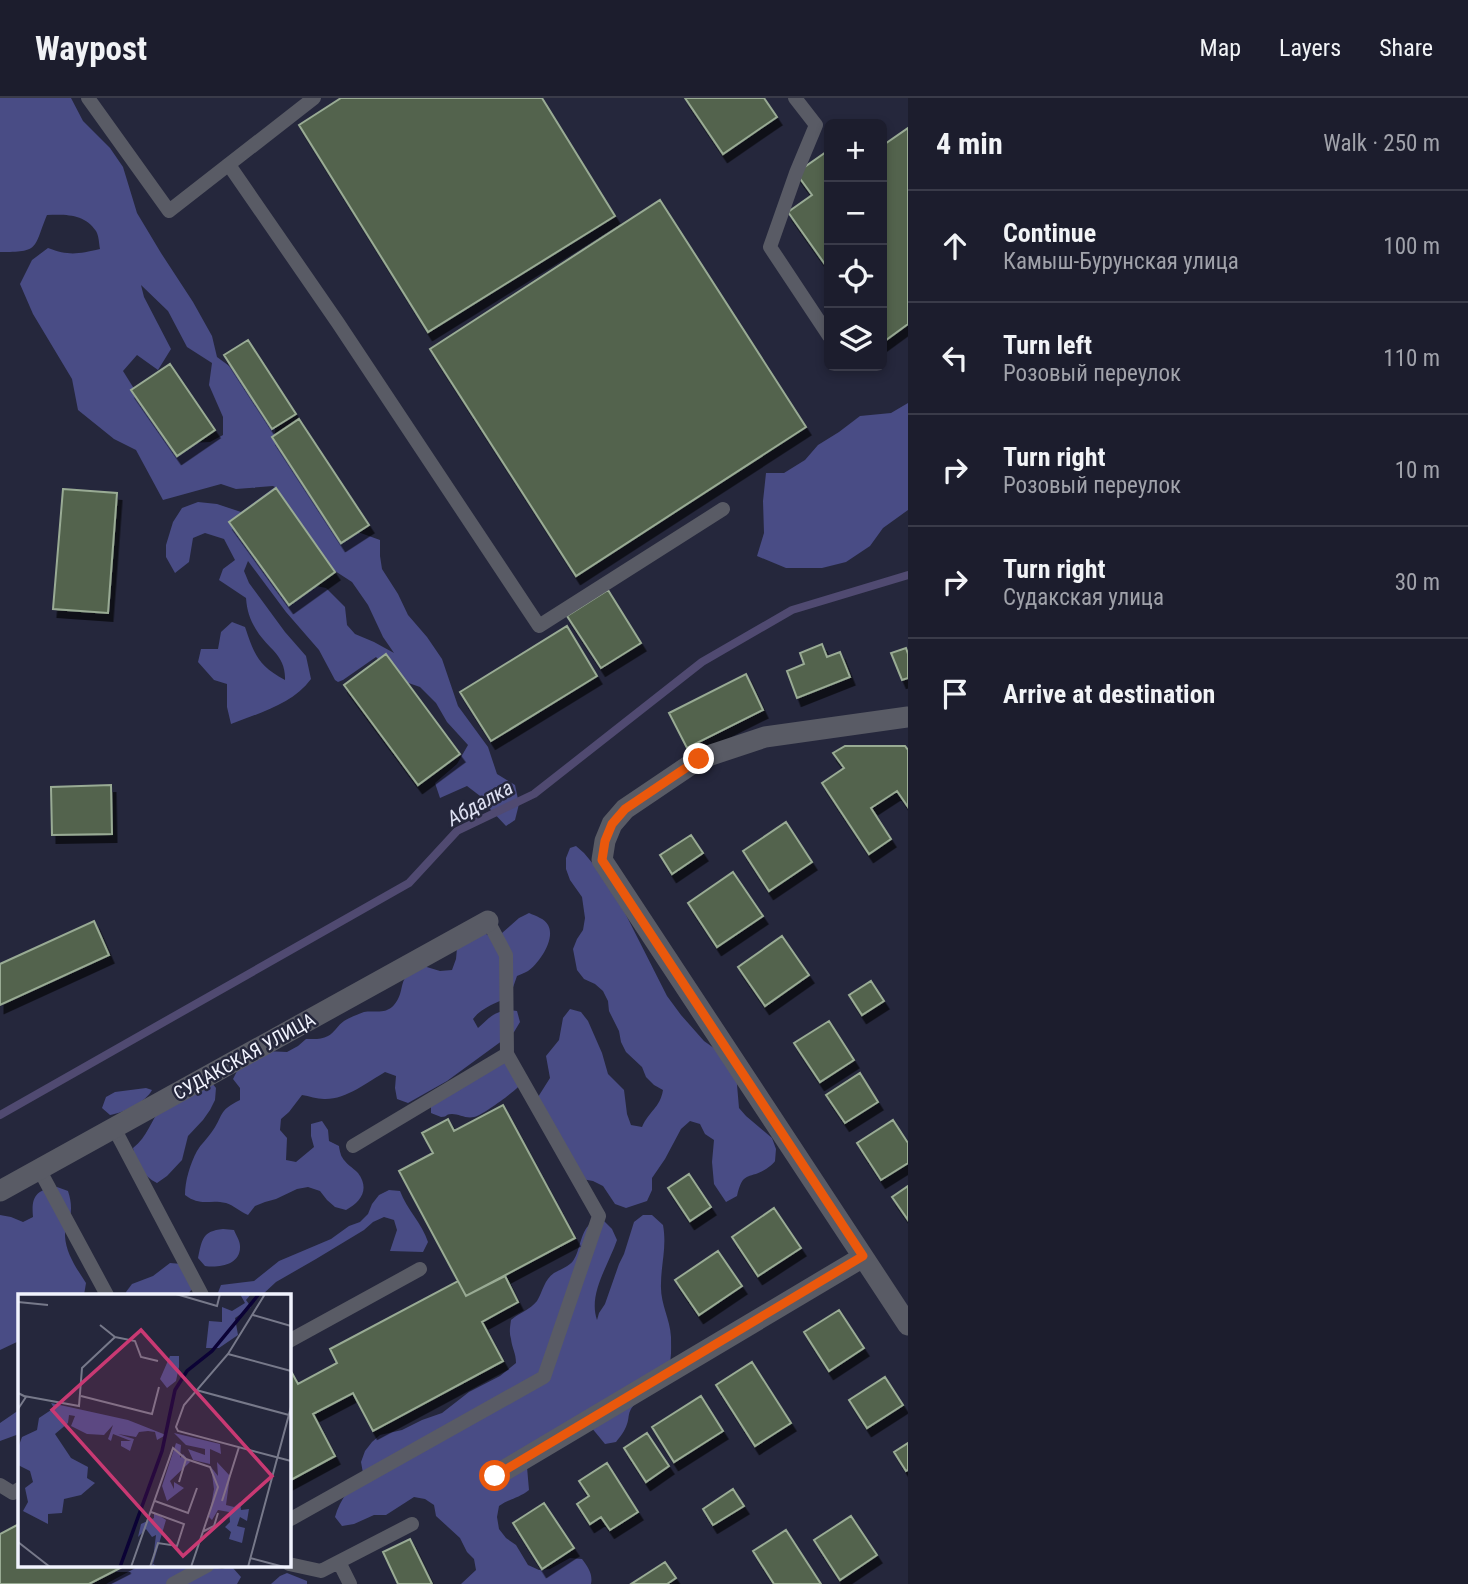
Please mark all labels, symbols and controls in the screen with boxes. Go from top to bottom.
text: Waypost [35,29,147,68]
text: Map [1200,34,1241,62]
text: Layers [1279,34,1341,62]
text: Share [1379,34,1433,62]
map controls [824,119,887,371]
button: + [824,119,887,182]
text: 4 min [936,126,1003,161]
text: Walk · 250 m [1323,130,1440,157]
button: − [824,182,887,245]
text: Continue [1003,218,1096,248]
icon: ahead [936,227,974,265]
text: 100 m [1383,233,1440,260]
button: locate [824,245,887,308]
text: Камыш-Бурунская улица [1003,248,1239,275]
button: layers [824,308,887,371]
text: Turn left [1003,330,1092,360]
icon: left [936,339,974,377]
text: 110 m [1383,345,1440,372]
text: Розовый переулок [1003,360,1181,387]
text: Turn right [1003,442,1105,472]
icon: right [936,451,974,489]
text: 10 m [1395,457,1440,484]
text: Розовый переулок [1003,472,1181,499]
text: Turn right [1003,554,1105,584]
icon: right [936,563,974,601]
text: 30 m [1395,569,1440,596]
text: Судакская улица [1003,584,1164,611]
icon: arrive [936,675,974,713]
text: Arrive at destination [1003,679,1215,709]
route end [683,743,714,774]
water label: Абдалка [442,775,517,831]
street label: СУДАКСКАЯ УЛИЦА [169,1008,319,1105]
inset map [18,1294,290,1566]
route start [479,1460,510,1491]

